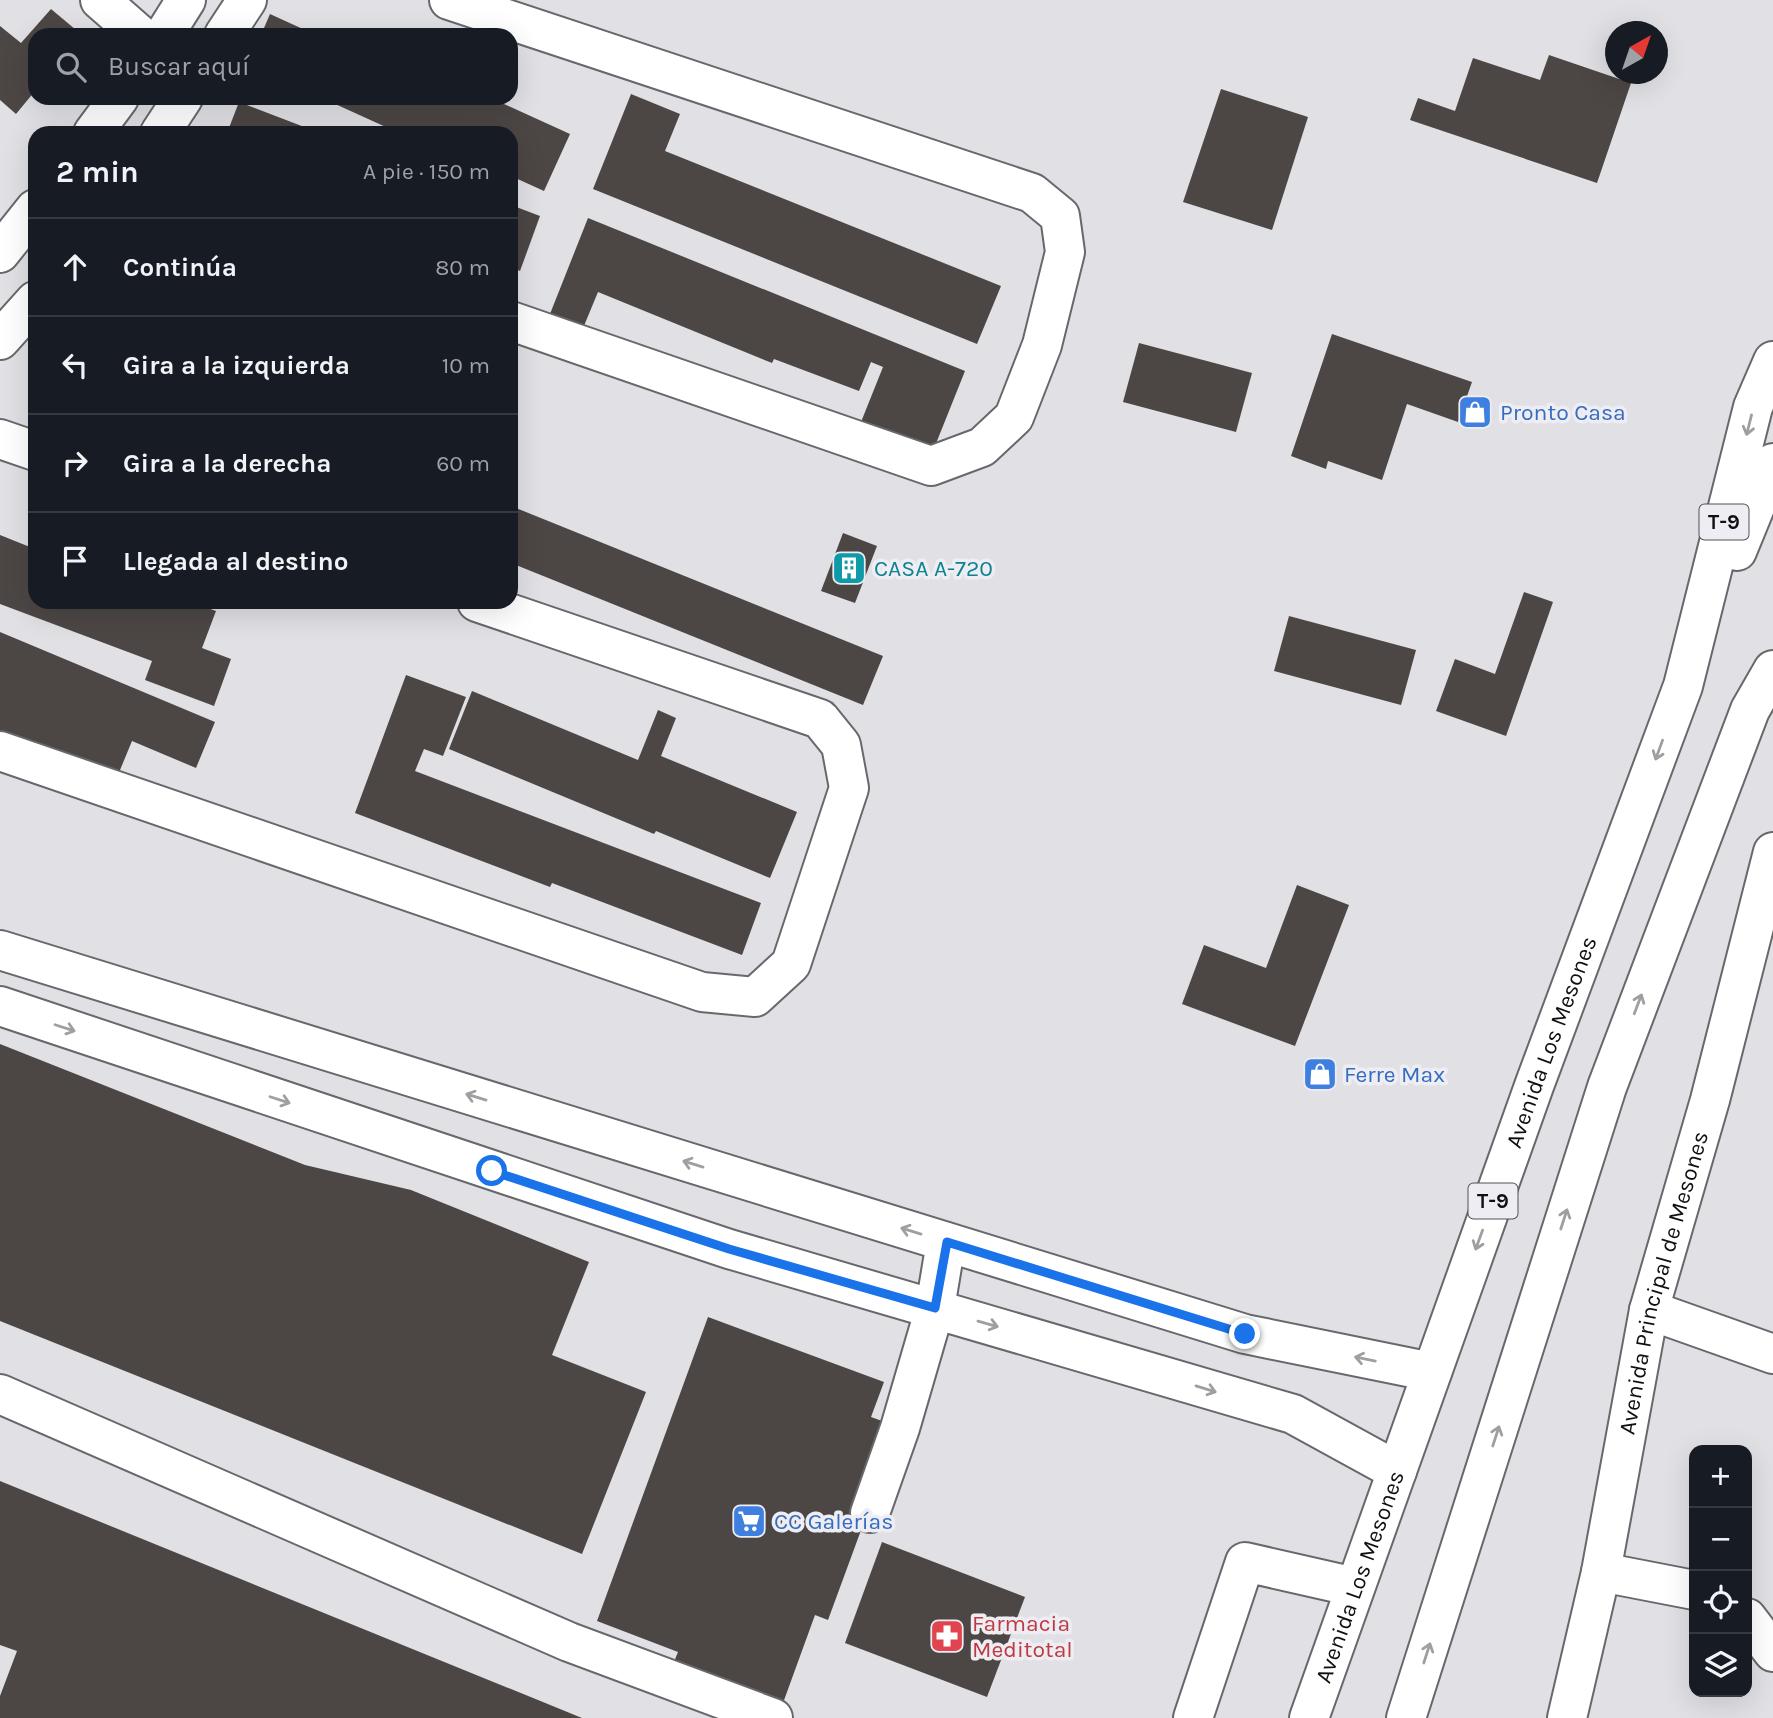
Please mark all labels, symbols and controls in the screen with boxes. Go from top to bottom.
north arrow [1605,21,1668,84]
search box [28,28,518,105]
icon: search [52,48,90,86]
text: Buscar aquí [108,51,250,82]
text: 2 min [56,154,139,190]
text: A pie · 150 m [363,158,490,185]
icon: ahead [56,248,94,286]
text: Continúa [123,252,237,283]
text: 80 m [435,254,490,281]
icon: left [56,346,94,384]
text: Gira a la izquierda [123,350,350,381]
text: 10 m [442,352,490,379]
shop icon: Pronto Casa [1456,393,1494,431]
place label: Pronto Casa [1500,399,1626,426]
one-way arrow [1742,413,1755,436]
icon: right [56,444,94,482]
text: Gira a la derecha [123,448,332,479]
text: 60 m [436,450,490,477]
road number: T-9 [1700,504,1748,540]
icon: arrive [56,542,94,580]
text: Llegada al destino [123,546,349,577]
building icon: CASA A-720 [830,549,868,587]
place label: CASA A-720 [874,555,993,582]
one-way arrow [1652,738,1664,760]
street label: Avenida Los Mesones [1500,932,1602,1151]
one-way arrow [1633,994,1645,1016]
one-way arrow [53,1023,75,1035]
shop icon: Ferre Max [1301,1055,1339,1093]
place label: Ferre Max [1344,1061,1445,1088]
one-way arrow [465,1090,487,1103]
one-way arrow [269,1095,291,1107]
street label: Avenida Principal de Mesones [1613,1128,1714,1437]
route start [476,1155,507,1186]
one-way arrow [683,1157,705,1169]
road number: T-9 [1468,1184,1518,1218]
one-way arrow [1559,1209,1572,1231]
one-way arrow [900,1224,922,1237]
one-way arrow [1472,1228,1485,1250]
one-way arrow [976,1318,998,1331]
route end [1229,1318,1260,1349]
one-way arrow [1354,1351,1377,1365]
one-way arrow [1195,1383,1217,1396]
one-way arrow [1490,1425,1503,1447]
map controls [1689,1445,1752,1697]
button: + [1689,1445,1752,1508]
street label: Avenida Los Mesones [1309,1467,1409,1686]
supermarket icon: CC Galerías [730,1502,768,1540]
place label: CC Galerías [774,1508,893,1535]
button: − [1689,1508,1752,1571]
button: locate [1689,1571,1752,1634]
place label: Farmacia Meditotal [972,1610,1073,1663]
pharmacy icon: Farmacia Meditotal [928,1617,966,1655]
button: layers [1689,1634,1752,1697]
one-way arrow [1421,1642,1434,1664]

